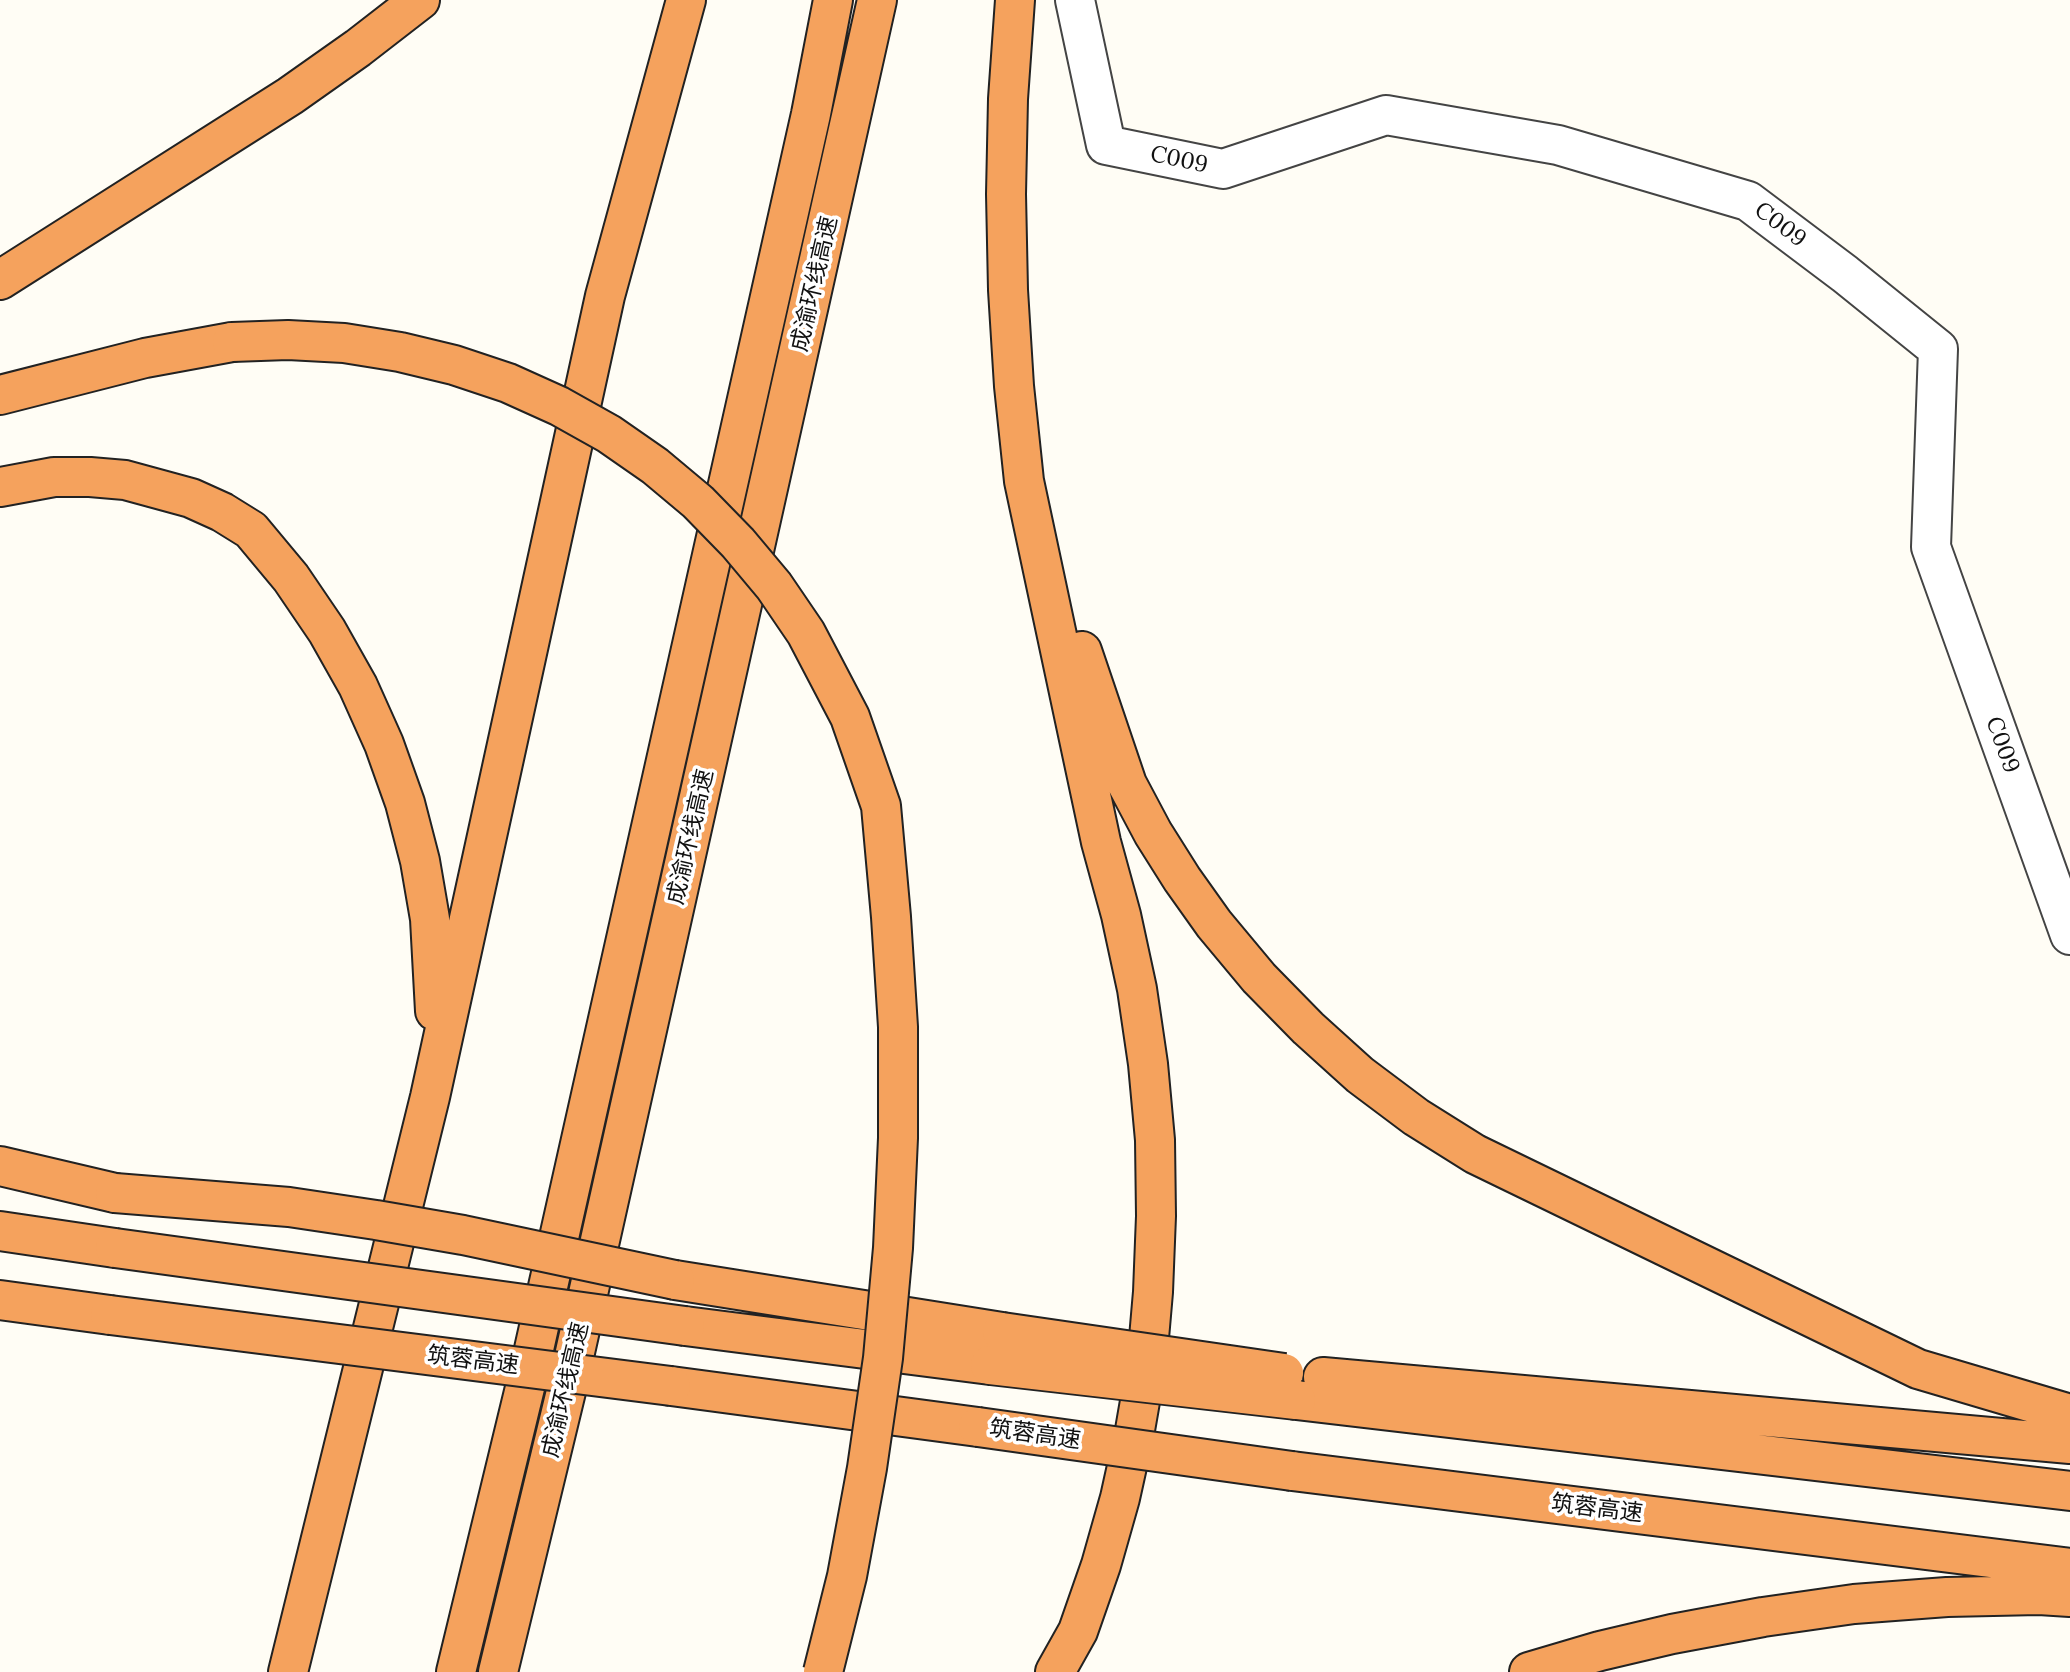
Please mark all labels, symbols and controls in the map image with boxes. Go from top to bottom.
street label: C009 [1148,140,1210,180]
street label: C009 [1749,197,1811,253]
street label: 成渝环线高速 [786,214,844,354]
street label: C009 [1979,713,2025,777]
street label: 成渝环线高速 [662,767,720,907]
street label: 成渝环线高速 [537,1320,595,1460]
street label: 筑蓉高速 [426,1342,520,1380]
street label: 筑蓉高速 [988,1415,1082,1455]
street label: 筑蓉高速 [1550,1490,1644,1528]

